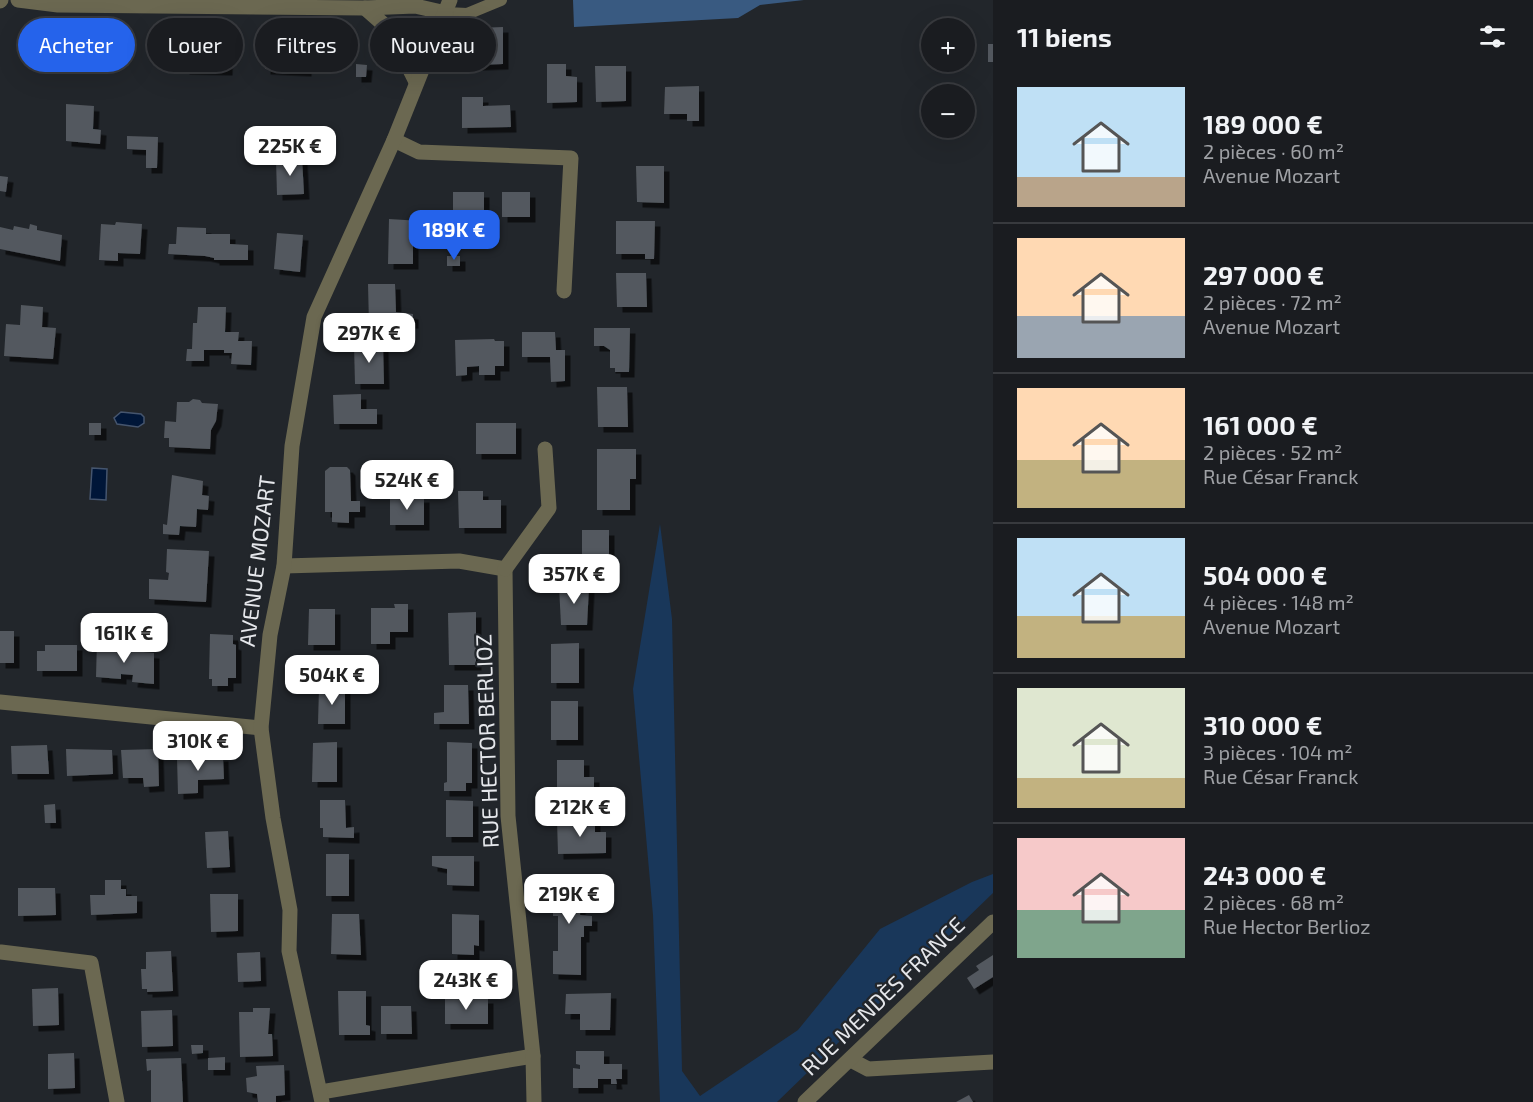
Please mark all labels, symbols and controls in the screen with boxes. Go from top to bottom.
chip: Acheter [18,18,135,72]
chip: Louer [147,18,243,72]
chip: Filtres [255,18,358,72]
chip: Nouveau [370,18,496,72]
map controls [921,18,975,138]
button: + [921,18,975,72]
icon: filters [1476,20,1509,53]
text: 11 biens [1017,21,1112,52]
button: − [921,84,975,138]
text: 189 000 € [1203,108,1323,139]
icon: home [1065,111,1137,183]
pin: 225K € [241,126,339,177]
text: 225K € [258,133,322,157]
text: 2 pièces · 60 m² [1203,139,1344,163]
text: Avenue Mozart [1203,163,1340,187]
pin: 189K € [405,210,503,261]
text: 189K € [423,217,485,241]
text: 297 000 € [1203,259,1324,290]
icon: home [1065,262,1137,334]
text: 2 pièces · 72 m² [1203,290,1342,314]
pin: 297K € [320,313,418,364]
text: Avenue Mozart [1203,314,1340,338]
text: 297K € [337,320,401,344]
text: 161 000 € [1203,409,1318,440]
icon: home [1065,412,1137,484]
text: 2 pièces · 52 m² [1203,440,1342,464]
pin: 524K € [358,460,456,511]
text: Rue César Franck [1203,464,1358,488]
text: 524K € [374,467,440,491]
street label: AVENUE MOZART [233,474,279,648]
pin: 357K € [525,554,623,605]
text: 504 000 € [1203,559,1327,590]
text: 357K € [543,561,605,585]
icon: home [1065,562,1137,634]
text: 4 pièces · 148 m² [1203,590,1354,614]
pin: 161K € [75,613,173,664]
text: Avenue Mozart [1203,614,1340,638]
text: 161K € [95,620,153,644]
street label: RUE HECTOR BERLIOZ [469,634,503,849]
pin: 504K € [283,655,381,706]
text: 504K € [299,662,365,686]
text: 310 000 € [1203,709,1323,740]
icon: home [1065,712,1137,784]
pin: 310K € [149,721,247,772]
text: 310K € [167,728,229,752]
text: 3 pièces · 104 m² [1203,740,1353,764]
text: Rue César Franck [1203,764,1358,788]
pin: 212K € [531,787,629,838]
text: 212K € [549,794,611,818]
text: 243 000 € [1203,859,1327,890]
icon: home [1065,862,1137,934]
pin: 219K € [520,874,618,925]
text: 219K € [538,881,600,905]
text: 2 pièces · 68 m² [1203,890,1344,914]
street label: RUE MENDÈS FRANCE [795,911,969,1080]
text: Rue Hector Berlioz [1203,914,1370,938]
pin: 243K € [417,960,515,1011]
text: 243K € [433,967,499,991]

